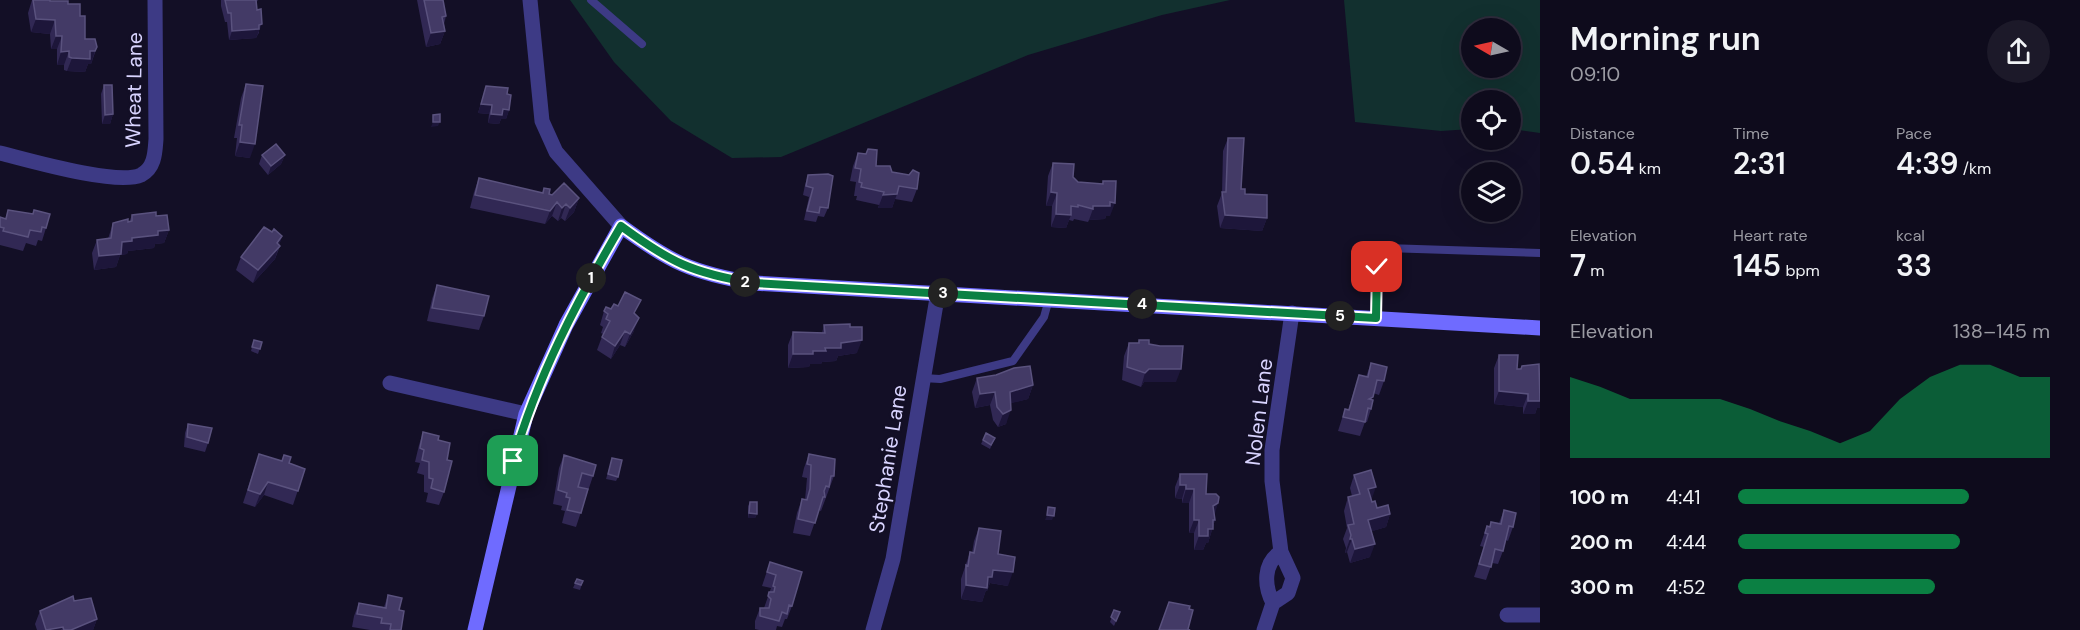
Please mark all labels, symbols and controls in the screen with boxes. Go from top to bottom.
text: Morning run [1570,17,1761,60]
north arrow [1461,18,1521,78]
map controls [1461,18,1521,222]
button: share [1987,20,2050,83]
street label: Wheat Lane [119,32,149,148]
text: 09:10 [1570,61,1620,87]
button: locate [1461,90,1521,150]
text: Distance [1570,123,1635,144]
text: Time [1733,123,1769,144]
text: Pace [1896,123,1932,144]
text: 0.54 [1570,144,1635,183]
text: 2:31 [1733,144,1786,183]
text: 4:39 [1896,144,1959,183]
text: km [1635,158,1661,179]
text: /km [1959,158,1991,179]
button: layers [1461,162,1521,222]
text: Elevation [1570,225,1637,246]
text: Heart rate [1733,225,1808,246]
text: kcal [1896,225,1925,246]
pin [1351,241,1402,292]
text: 7 [1570,246,1586,285]
text: 145 [1733,246,1781,285]
text: 33 [1896,246,1932,285]
icon: check [1360,250,1393,283]
text: m [1586,260,1605,281]
text: bpm [1781,260,1820,281]
pin: 1 [576,263,606,293]
text: 1 [588,267,594,288]
pin: 2 [730,267,760,297]
text: 2 [740,271,750,292]
pin: 3 [928,278,958,308]
text: 3 [938,282,948,303]
pin: 4 [1127,289,1157,319]
text: 4 [1137,293,1147,314]
pin: 5 [1325,301,1355,331]
text: 5 [1335,305,1345,326]
text: Elevation [1570,318,1653,344]
text: 138–145 m [1953,318,2050,344]
street label: Nolen Lane [1239,357,1279,467]
street label: Stephanie Lane [862,383,914,535]
pin [487,435,538,486]
icon: arrive [496,444,529,477]
text: 100 m [1570,484,1629,510]
text: 4:41 [1666,484,1701,510]
text: 200 m [1570,529,1633,555]
text: 4:44 [1666,529,1706,555]
text: 300 m [1570,574,1634,600]
text: 4:52 [1666,574,1706,600]

